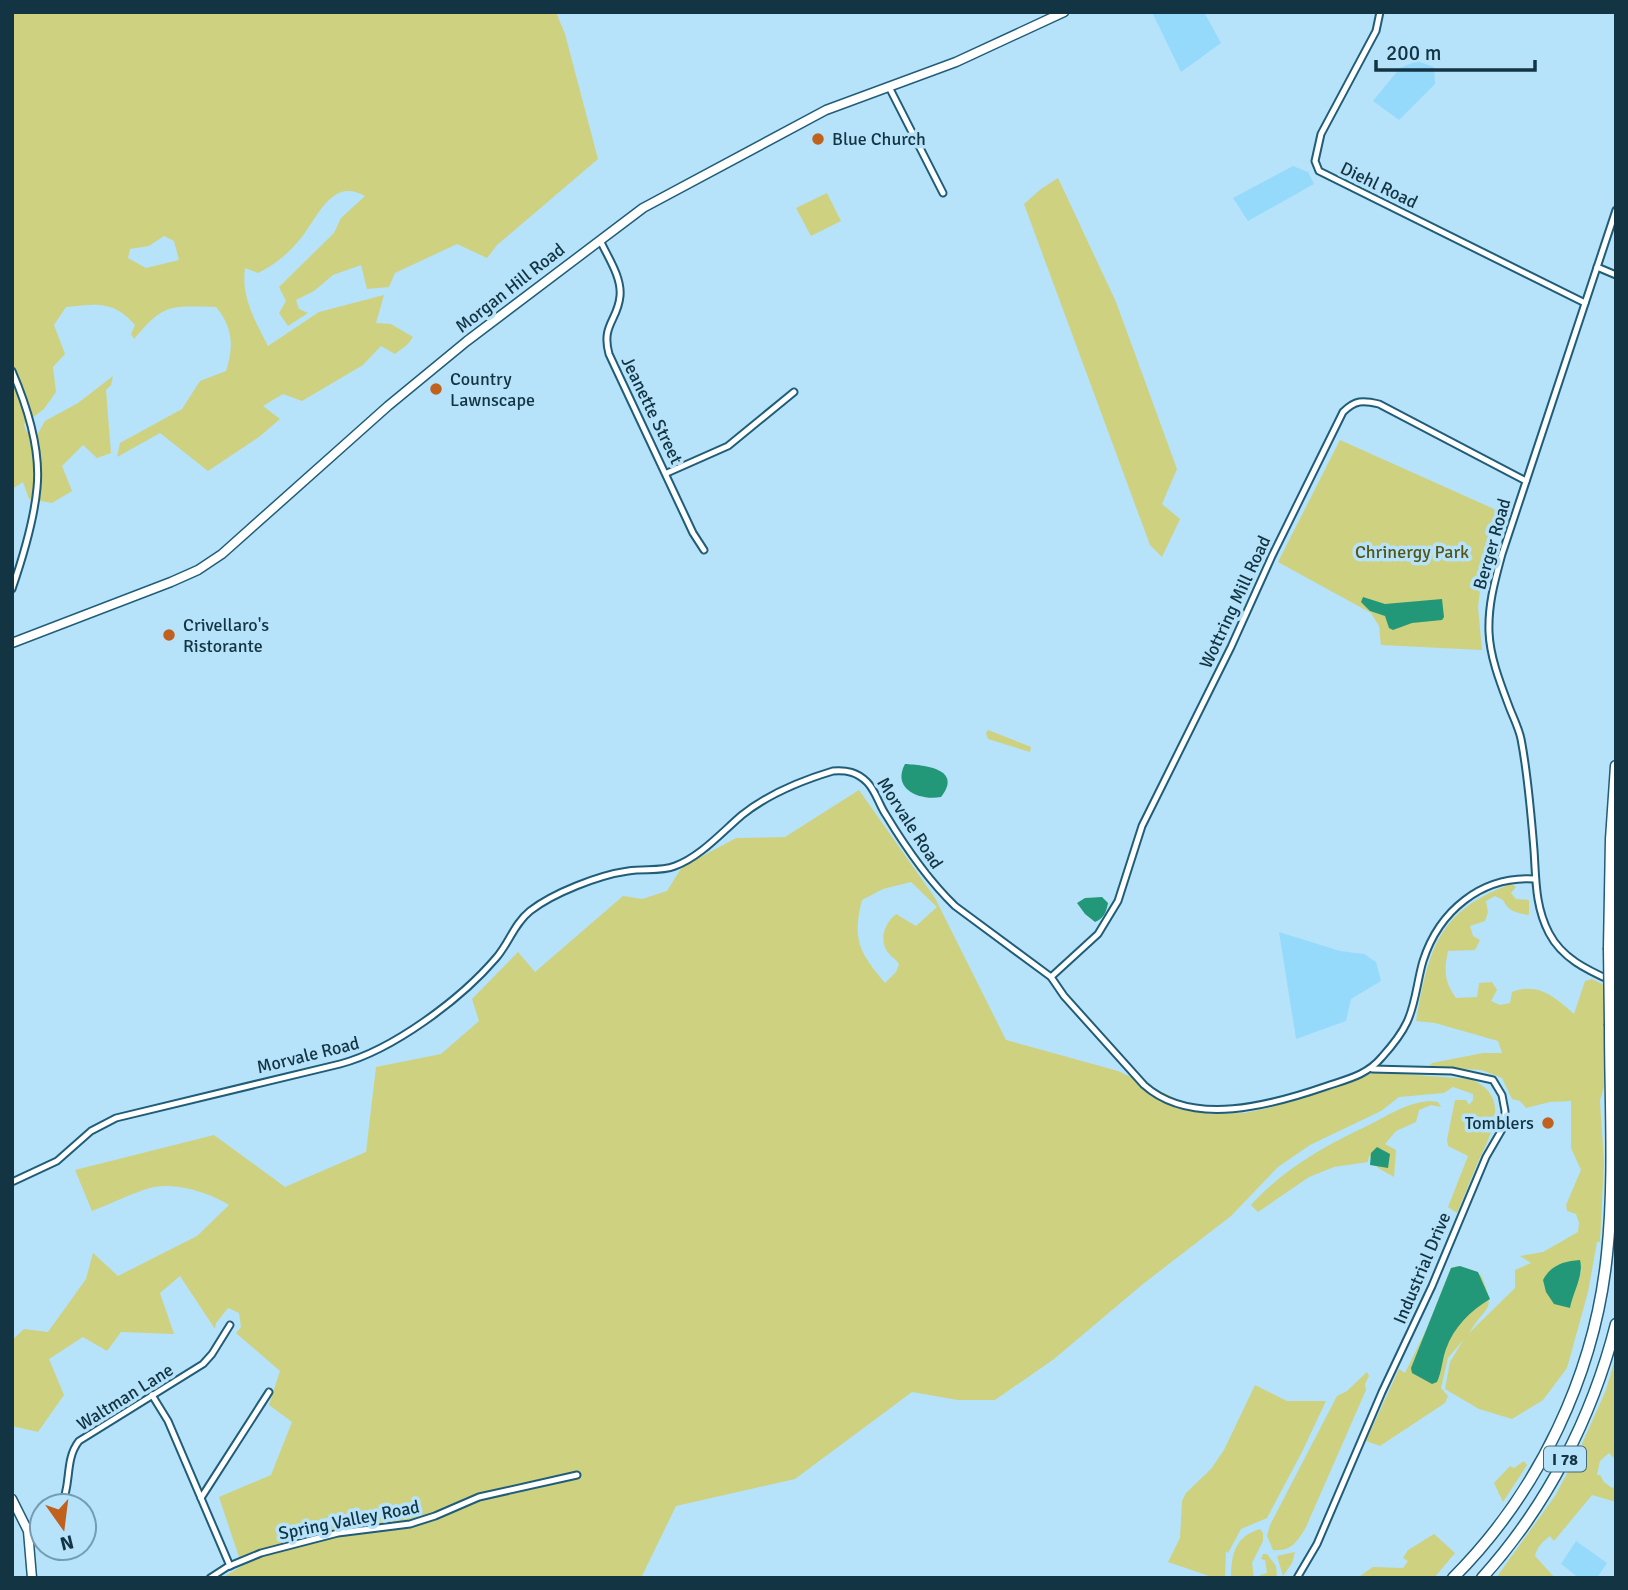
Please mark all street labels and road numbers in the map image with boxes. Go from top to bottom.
street label: Diehl Road [1337,157,1421,213]
street label: Morgan Hill Road [451,238,569,338]
street label: Jeanette Street [616,352,688,468]
street label: Berger Road [1468,496,1516,592]
street label: Wottring Mill Road [1195,532,1275,672]
street label: Morvale Road [872,773,948,873]
street label: Morvale Road [254,1032,362,1078]
street label: Industrial Drive [1389,1209,1455,1327]
street label: Waltman Lane [73,1359,177,1435]
road number: I 78 [1544,1446,1586,1471]
street label: Spring Valley Road [277,1496,421,1544]

